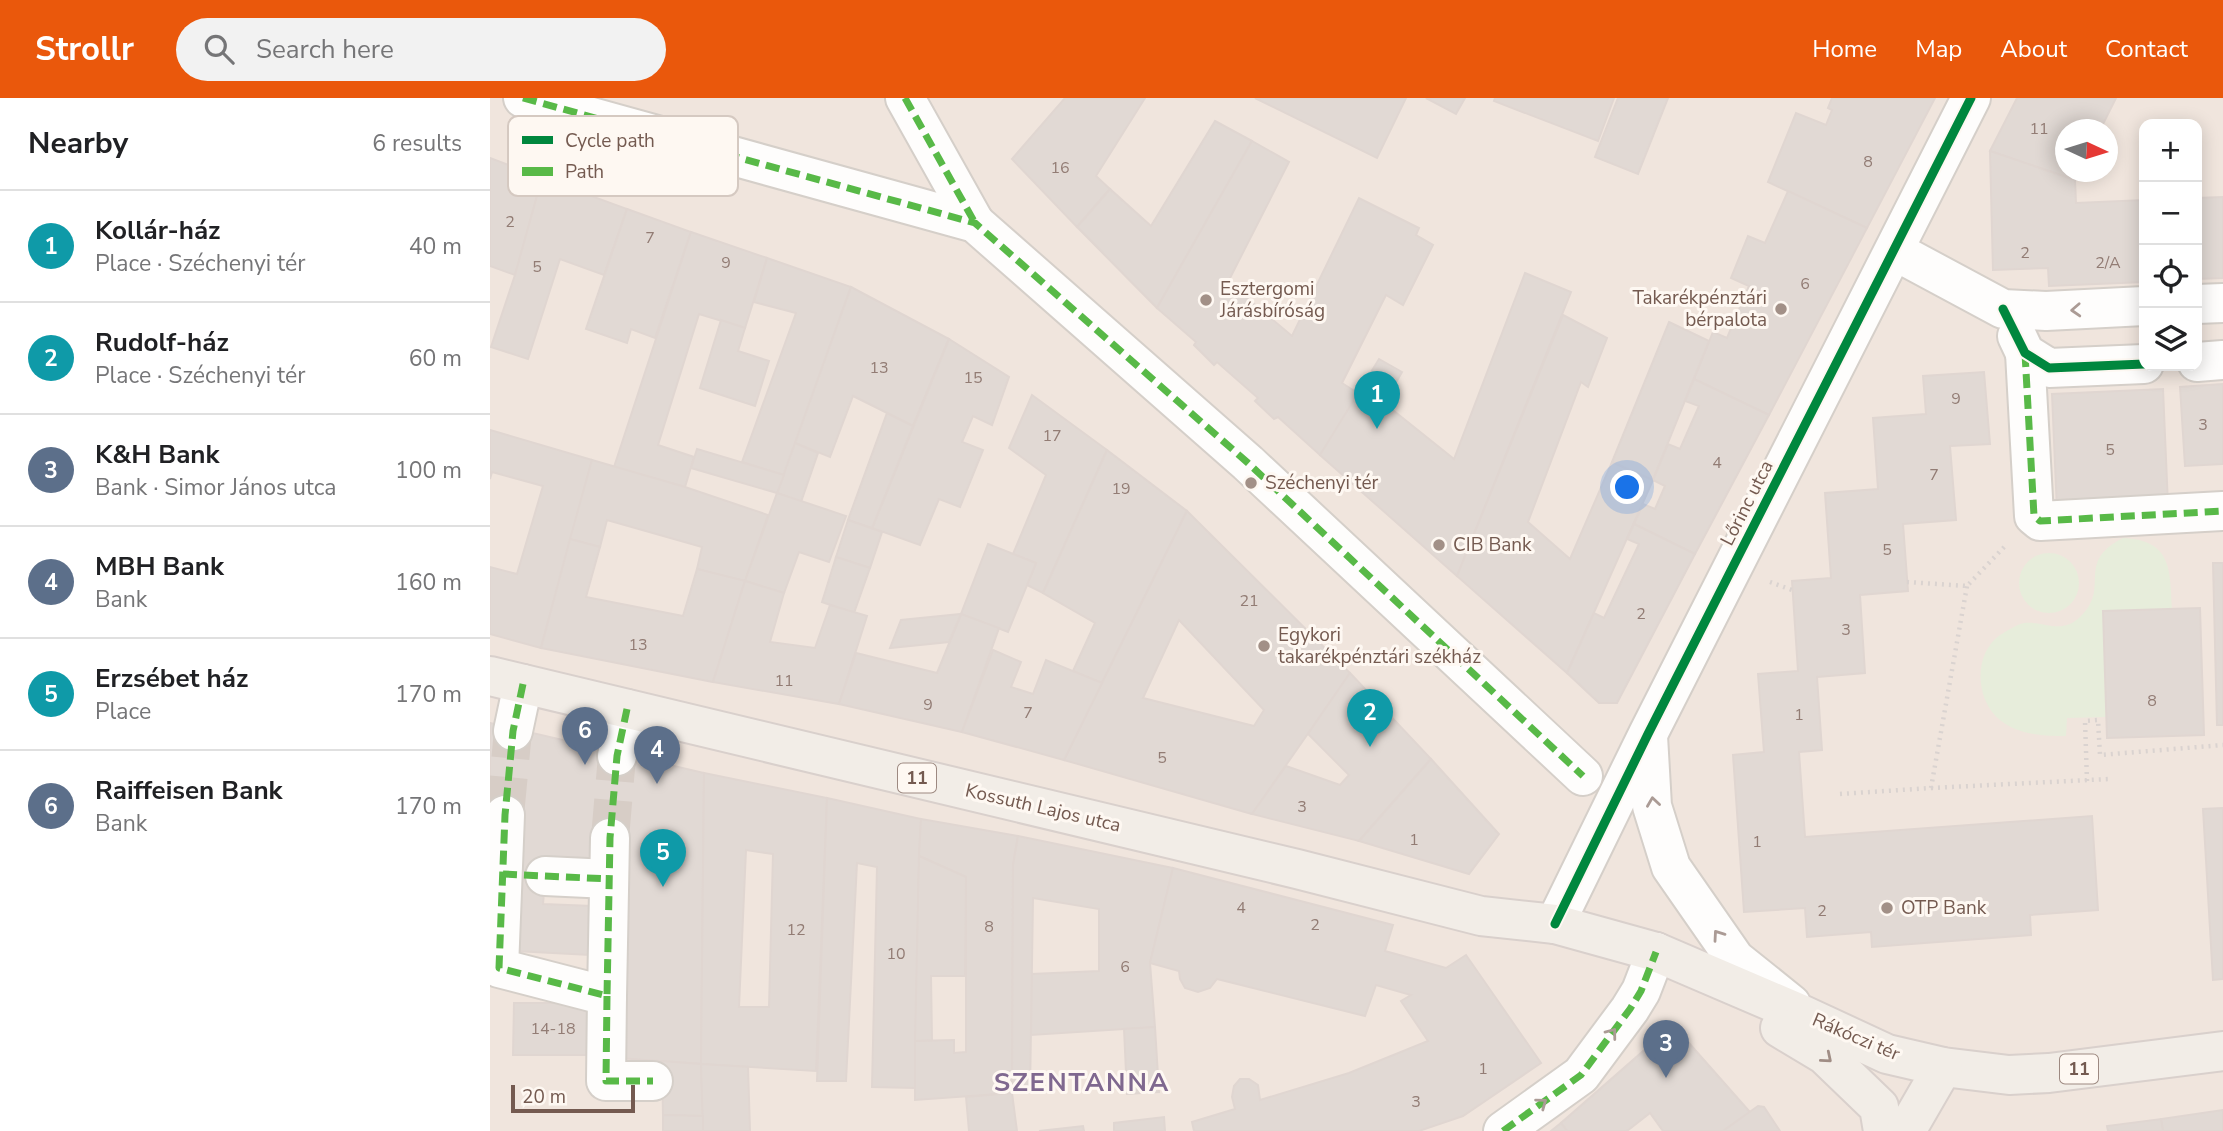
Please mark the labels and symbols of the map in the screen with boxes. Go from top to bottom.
legend [508,116,738,196]
house number: 11 [2029,118,2049,140]
north arrow [2055,119,2118,182]
text: Cycle path [565,128,655,154]
house number: 8 [1863,151,1873,173]
house number: 16 [1050,157,1070,179]
text: Path [565,159,604,185]
house number: 2 [505,211,515,233]
house number: 7 [645,227,655,249]
house number: 2 [2020,242,2030,264]
house number: 9 [721,252,731,274]
house number: 2/A [2095,252,2121,274]
house number: 5 [532,256,542,278]
house number: 6 [1800,273,1810,295]
place label: Esztergomi Járásbíróság [1219,276,1325,324]
place label: Takarékpénztári bérpalota [1632,285,1767,333]
marker: Esztergomi Járásbíróság [1198,292,1214,308]
marker: Takarékpénztári bérpalota [1773,301,1789,317]
one-way arrow [2070,302,2081,317]
house number: 13 [869,357,889,379]
house number: 15 [963,367,983,389]
pin: 1 [1354,371,1400,429]
house number: 9 [1951,388,1961,410]
house number: 3 [2198,414,2208,436]
house number: 17 [1042,425,1062,447]
house number: 5 [2105,439,2115,461]
house number: 4 [1712,452,1722,474]
street label: Lőrinc utca [1714,456,1780,550]
house number: 7 [1929,464,1939,486]
place label: Széchenyi tér [1265,470,1379,496]
your location [1610,470,1644,504]
marker: Széchenyi tér [1243,475,1259,491]
house number: 19 [1111,478,1131,500]
place label: CIB Bank [1453,532,1532,558]
marker: CIB Bank [1431,537,1447,553]
house number: 5 [1882,539,1892,561]
house number: 21 [1239,590,1259,612]
house number: 2 [1636,603,1646,625]
house number: 3 [1841,619,1851,641]
place label: Egykori takarékpénztári székház [1278,622,1481,670]
house number: 13 [628,634,648,656]
marker: Egykori takarékpénztári székház [1256,638,1272,654]
house number: 11 [774,670,794,692]
pin: 2 [1347,689,1393,747]
house number: 8 [2147,690,2157,712]
house number: 9 [923,694,933,716]
house number: 7 [1023,702,1033,724]
house number: 1 [1794,704,1804,726]
pin: 6 [562,707,608,765]
pin: 4 [634,726,680,784]
house number: 5 [1157,747,1167,769]
road number: 11 [898,764,936,792]
street label: Kossuth Lajos utca [963,777,1123,839]
house number: 3 [1297,796,1307,818]
one-way arrow [1646,796,1661,808]
pin: 5 [640,829,686,887]
house number: 1 [1409,829,1419,851]
house number: 1 [1752,831,1762,853]
place label: OTP Bank [1901,895,1987,921]
house number: 4 [1236,897,1246,919]
house number: 2 [1817,900,1827,922]
marker: OTP Bank [1879,900,1895,916]
house number: 2 [1310,914,1320,936]
house number: 8 [984,916,994,938]
house number: 12 [786,919,806,941]
one-way arrow [1714,930,1726,943]
house number: 10 [886,943,906,965]
house number: 6 [1120,956,1130,978]
street label: Rákóczi tér [1808,1007,1904,1067]
house number: 14-18 [530,1018,576,1040]
pin: 3 [1643,1020,1689,1078]
one-way arrow [1604,1028,1616,1041]
one-way arrow [1818,1050,1831,1062]
road number: 11 [2060,1054,2098,1084]
house number: 1 [1478,1058,1488,1080]
district label: SZENTANNA [994,1065,1170,1100]
scale bar [511,1082,635,1114]
house number: 3 [1411,1091,1421,1113]
one-way arrow [1534,1099,1547,1111]

